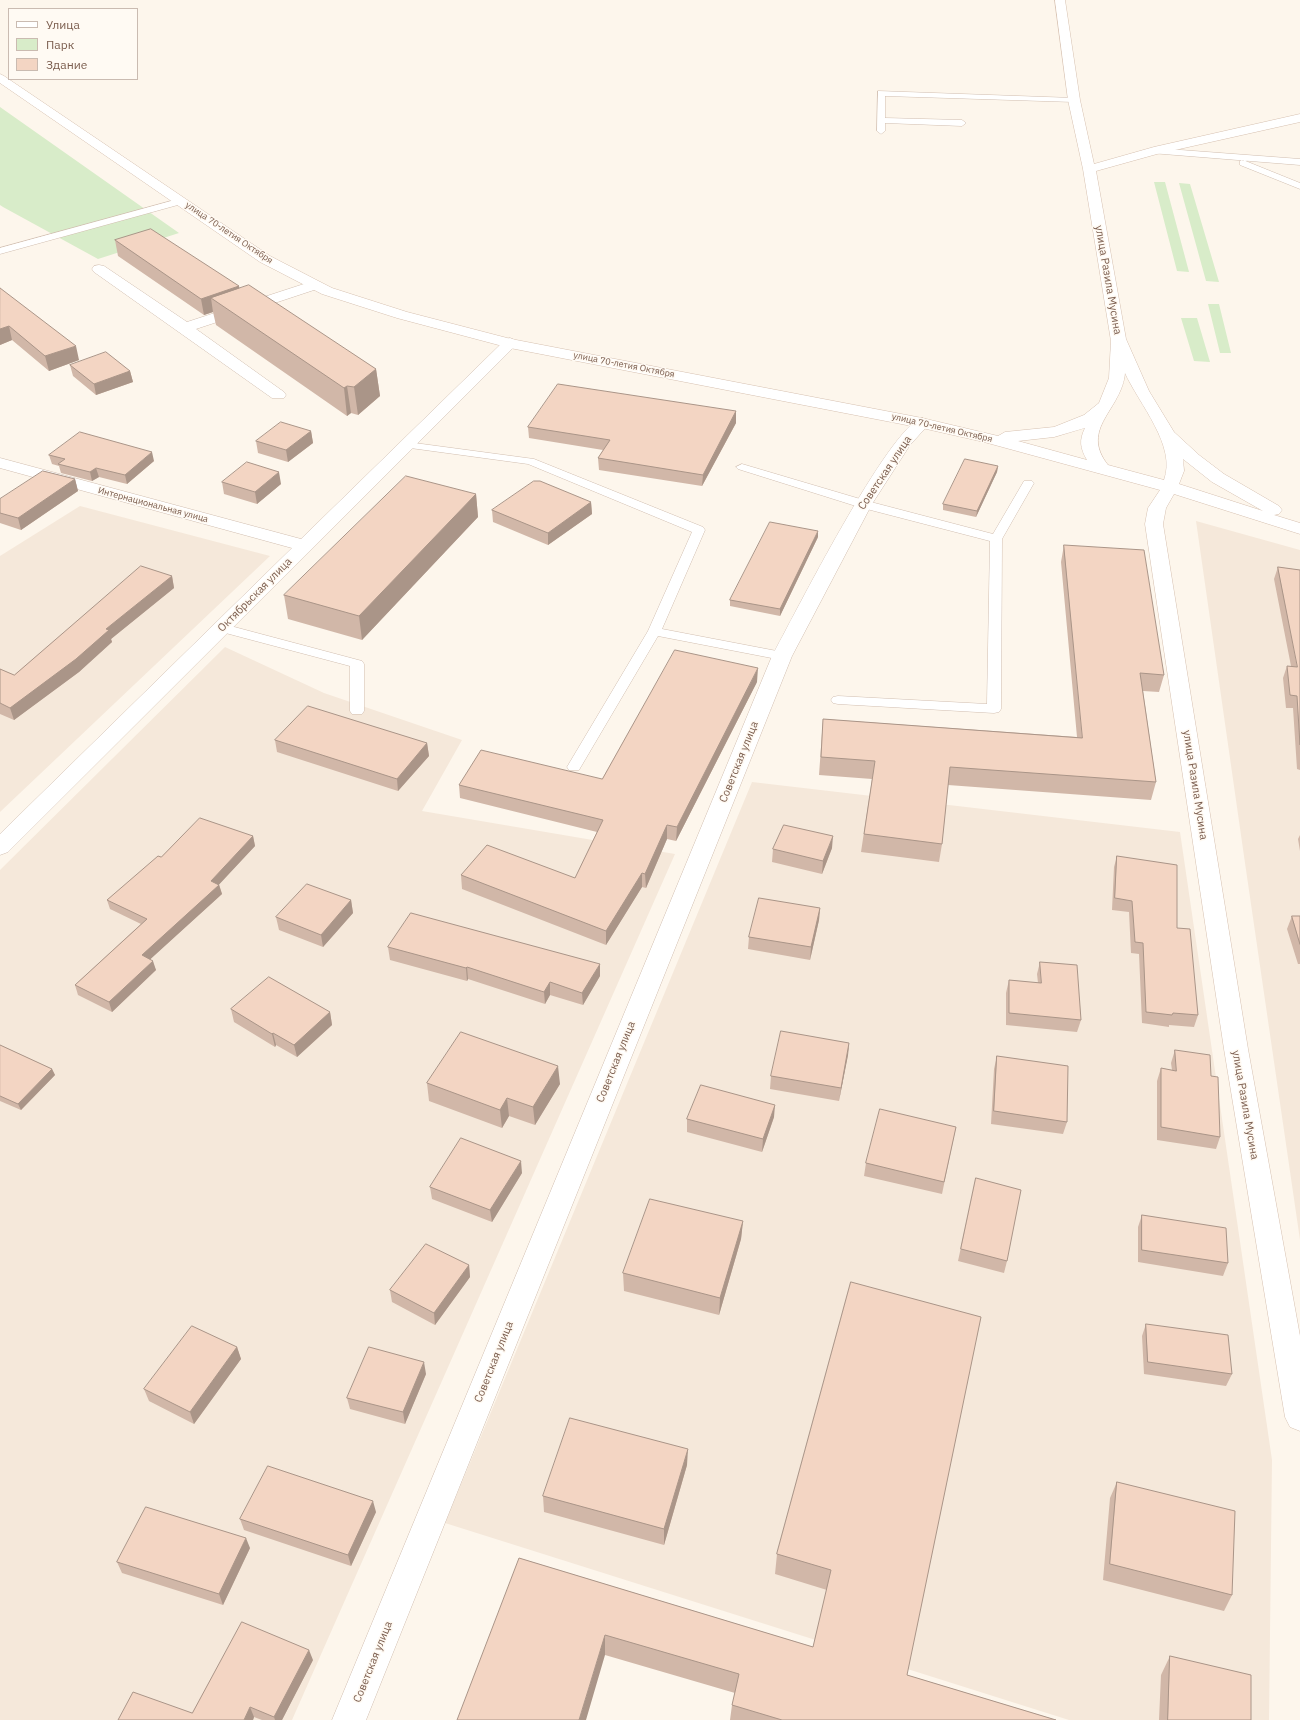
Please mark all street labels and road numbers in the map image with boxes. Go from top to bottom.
street label: улица 70-летия Октября [183,200,275,266]
street label: улица Разила Мусина [1092,224,1124,336]
street label: улица 70-летия Октября [572,350,676,380]
street label: улица 70-летия Октября [891,411,993,445]
street label: Советская улица [855,434,915,512]
street label: Интернациональная улица [97,485,209,525]
street label: Октябрьская улица [215,555,295,635]
street label: Советская улица [717,719,761,805]
street label: улица Разила Мусина [1180,729,1210,841]
street label: Советская улица [594,1019,638,1105]
street label: улица Разила Мусина [1229,1049,1261,1161]
street label: Советская улица [472,1319,516,1405]
street label: Советская улица [351,1619,395,1705]

